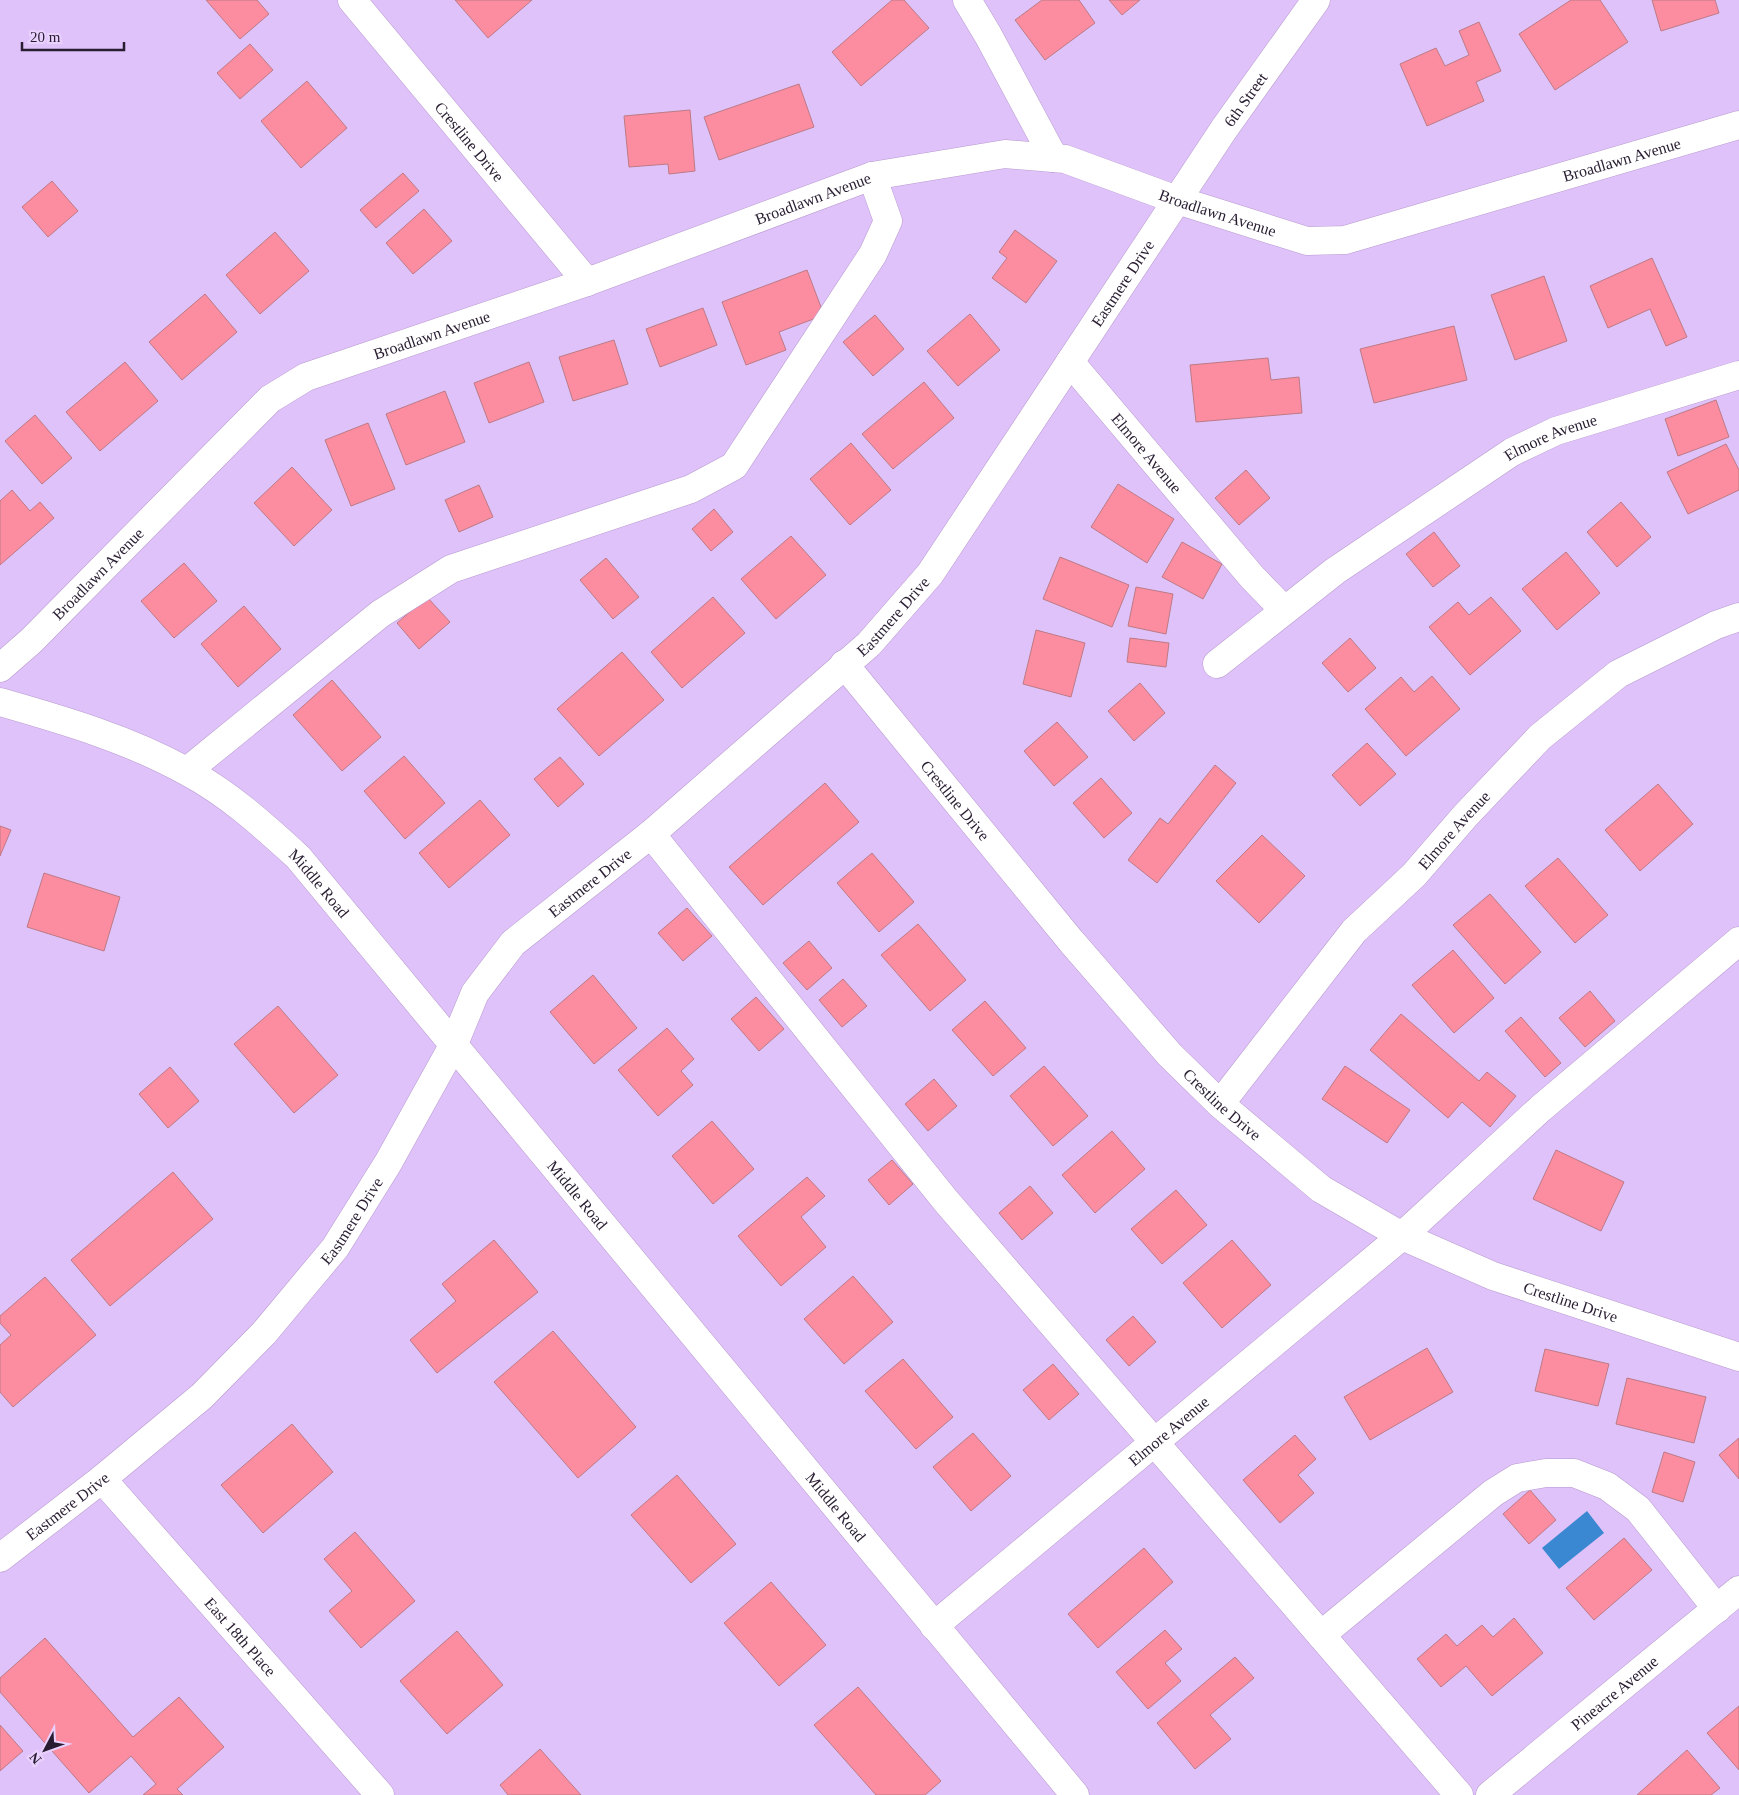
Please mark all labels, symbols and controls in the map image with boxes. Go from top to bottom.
scale bar [22,20,125,52]
text: 20 m [30,29,61,45]
street label: 6th Street [1220,69,1270,129]
street label: Crestline Drive [432,98,508,185]
street label: Broadlawn Avenue [1561,134,1683,184]
street label: Broadlawn Avenue [753,169,873,227]
street label: Broadlawn Avenue [1157,186,1278,239]
street label: Eastmere Drive [1088,237,1157,329]
street label: Broadlawn Avenue [371,307,492,362]
street label: Elmore Avenue [1108,410,1185,496]
street label: Elmore Avenue [1501,411,1599,463]
street label: Broadlawn Avenue [49,524,147,623]
street label: Eastmere Drive [853,573,932,659]
street label: Crestline Drive [918,757,993,844]
street label: Elmore Avenue [1415,787,1493,872]
street label: Middle Road [286,845,353,921]
street label: Eastmere Drive [545,845,634,920]
street label: Crestline Drive [1180,1065,1264,1143]
street label: Middle Road [544,1157,611,1233]
street label: Eastmere Drive [317,1174,386,1267]
street label: Crestline Drive [1521,1278,1620,1325]
street label: Elmore Avenue [1125,1393,1212,1469]
street label: Eastmere Drive [22,1469,112,1543]
street label: Middle Road [803,1469,869,1544]
street label: East 18th Place [202,1594,280,1679]
street label: Pineacre Avenue [1568,1652,1661,1733]
north arrow [20,1725,70,1775]
text: N [27,1749,45,1767]

